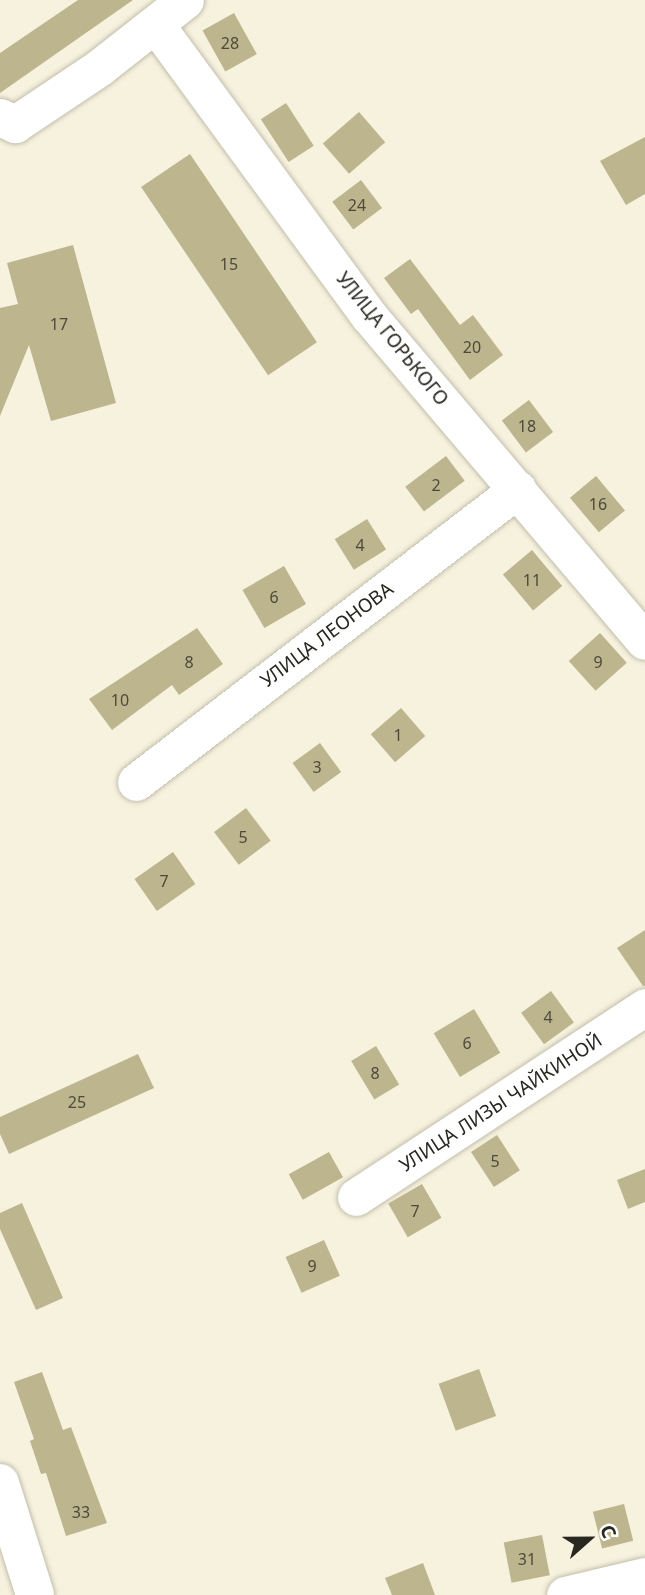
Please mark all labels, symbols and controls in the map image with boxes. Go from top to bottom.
house number: 28 [221,33,239,53]
house number: 24 [348,195,366,215]
house number: 15 [220,254,238,274]
street label: УЛИЦА ГОРЬКОГО [331,268,453,410]
house number: 17 [50,314,68,334]
house number: 20 [463,337,481,357]
house number: 18 [518,416,536,436]
house number: 2 [431,475,441,495]
house number: 16 [589,494,607,514]
house number: 4 [355,535,365,555]
house number: 11 [523,570,541,590]
street label: УЛИЦА ЛЕОНОВА [256,578,398,692]
house number: 6 [269,587,279,607]
house number: 8 [184,652,194,672]
house number: 9 [593,652,603,672]
house number: 10 [111,690,129,710]
house number: 1 [393,725,403,745]
house number: 3 [312,757,322,777]
house number: 5 [238,827,248,847]
house number: 7 [159,871,169,891]
house number: 4 [543,1007,553,1027]
street label: УЛИЦА ЛИЗЫ ЧАЙКИНОЙ [395,1029,607,1177]
house number: 6 [462,1033,472,1053]
house number: 8 [370,1063,380,1083]
house number: 25 [68,1092,86,1112]
house number: 5 [490,1151,500,1171]
house number: 7 [410,1201,420,1221]
house number: 9 [307,1256,317,1276]
house number: 33 [72,1502,90,1522]
north arrow [554,1504,624,1574]
text: С [594,1521,623,1542]
house number: 31 [518,1549,536,1569]

